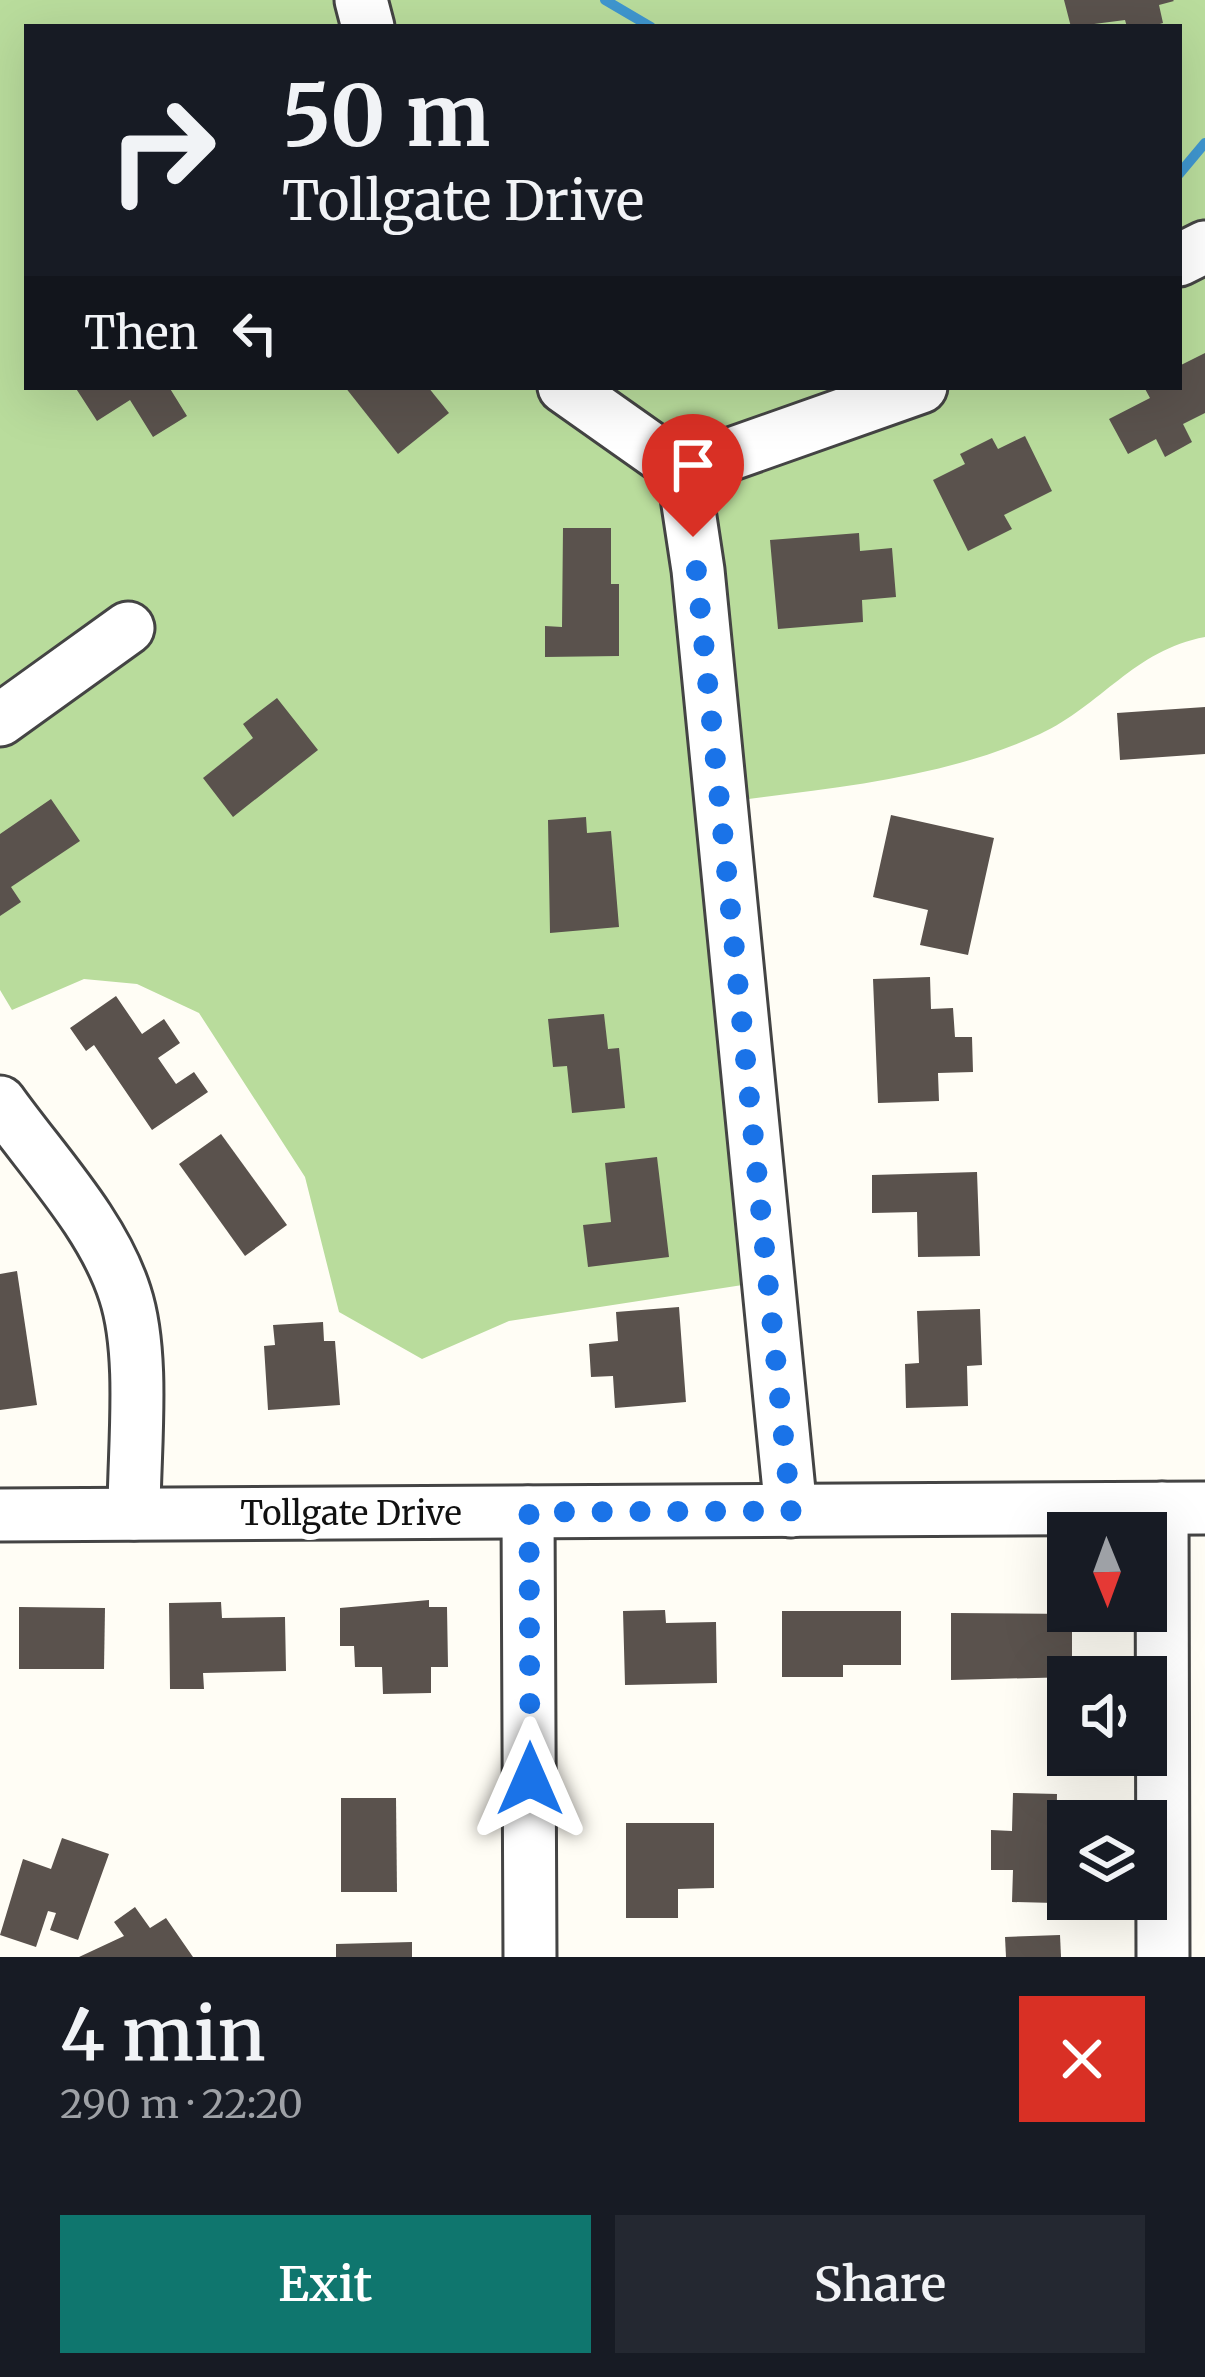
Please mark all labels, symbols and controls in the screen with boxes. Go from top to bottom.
text: 50 m [282,63,490,169]
icon: right [84,72,240,228]
text: Tollgate Drive [282,167,644,235]
icon: left [222,300,288,366]
text: Then [84,305,198,361]
pin [642,414,744,537]
icon: arrive [660,432,726,498]
street label: Tollgate Drive [240,1493,462,1534]
north arrow [1047,1512,1167,1632]
map controls [1047,1512,1167,1920]
button: sound [1047,1656,1167,1776]
position arrow [467,1716,593,1842]
button: layers [1047,1800,1167,1920]
text: 4 min [60,1989,266,2080]
button: close [1019,1996,1145,2122]
text: 290 m · 22:20 [60,2080,303,2129]
button: Exit [60,2215,591,2353]
button: Share [615,2215,1145,2353]

